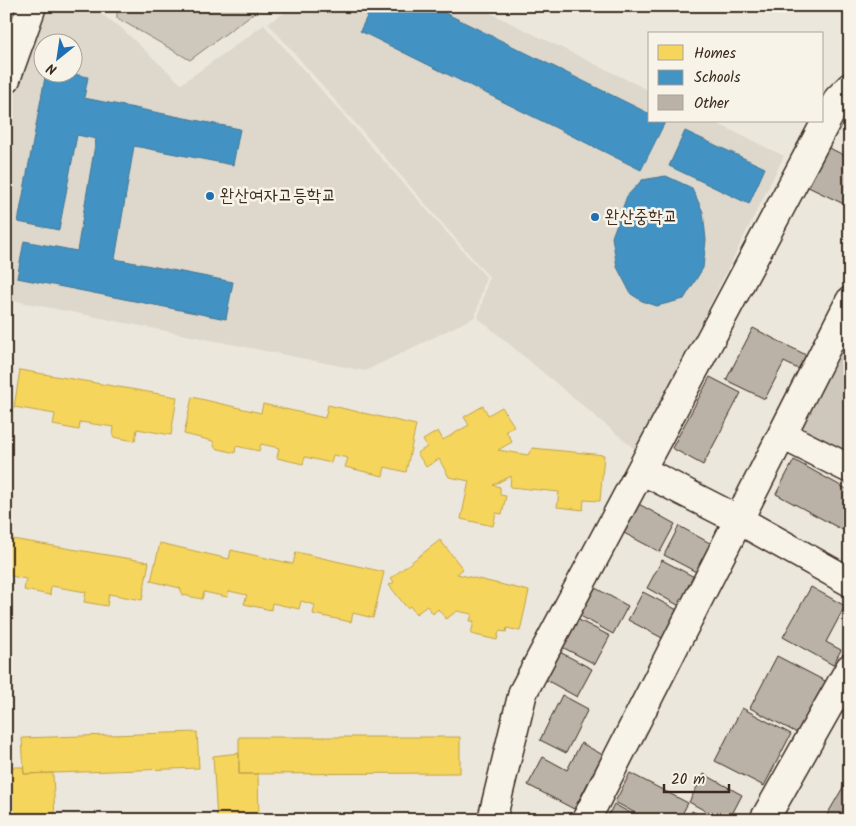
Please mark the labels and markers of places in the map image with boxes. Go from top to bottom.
place label: 완산여자고등학교 [220,182,336,211]
marker: 완산여자고등학교 [204,190,216,202]
place label: 완산중학교 [605,203,677,232]
marker: 완산중학교 [589,211,601,223]

